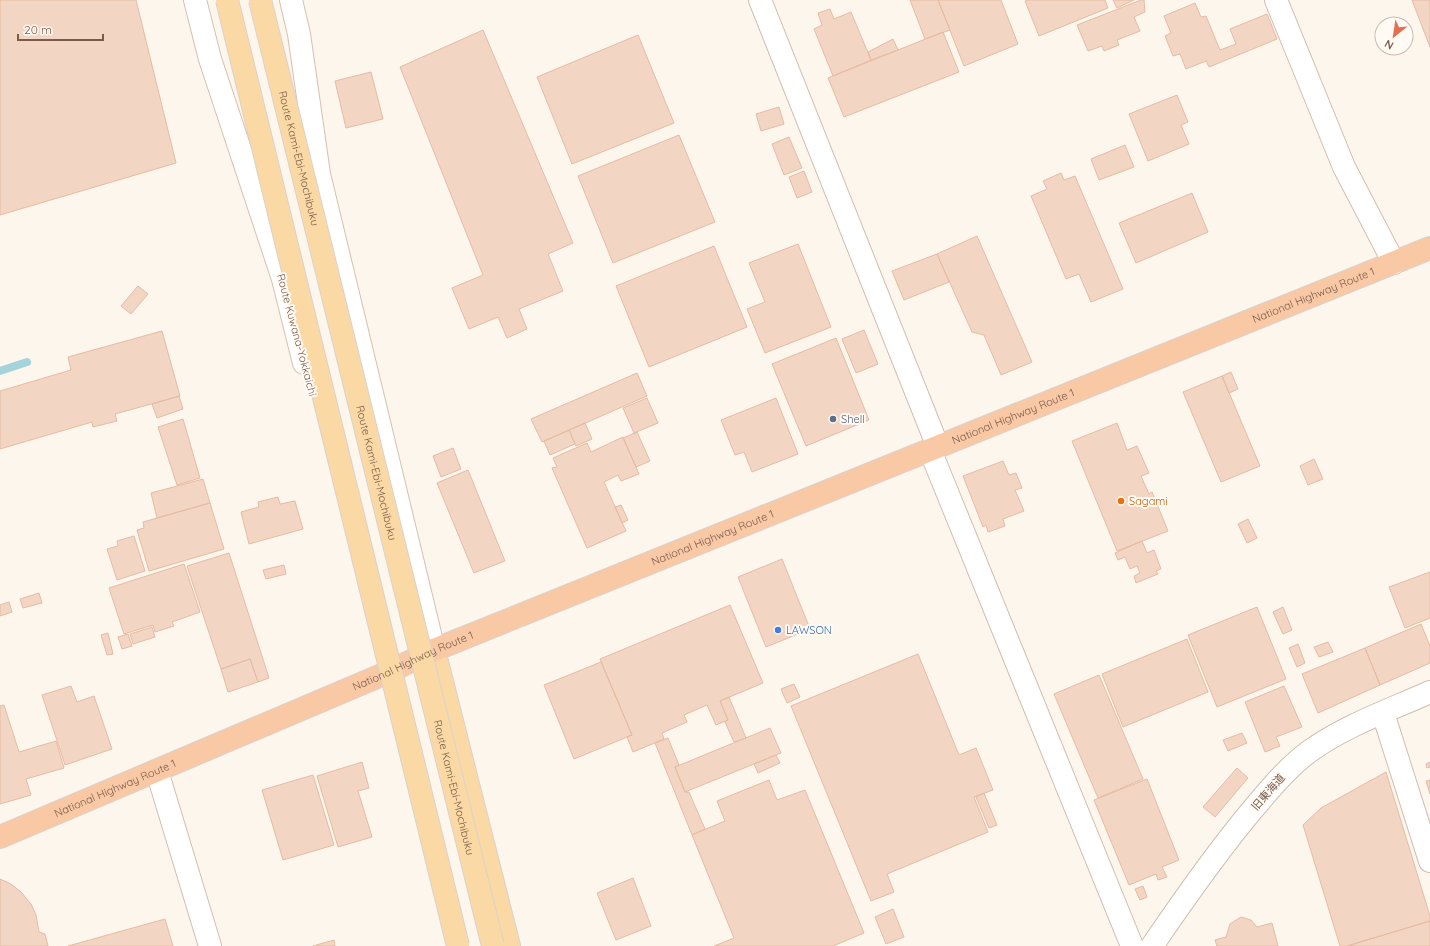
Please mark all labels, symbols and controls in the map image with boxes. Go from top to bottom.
scale bar [18,16,103,42]
north arrow [1374,16,1414,56]
text: 20 m [24,22,52,37]
text: N [1382,37,1396,53]
street label: Route Kami-Ebi-Mochibuku [276,89,322,227]
street label: National Highway Route 1 [1250,264,1377,326]
street label: Route Kuwana-Yokkaichi [274,272,320,398]
street label: National Highway Route 1 [950,385,1076,447]
street label: Route Kami-Ebi-Mochibuku [353,404,400,542]
place label: Shell [841,412,865,426]
marker: Shell [828,414,838,424]
place label: Sagami [1129,494,1168,508]
marker: Sagami [1116,496,1126,506]
street label: National Highway Route 1 [649,507,776,569]
place label: LAWSON [786,623,832,637]
marker: LAWSON [773,625,783,635]
street label: National Highway Route 1 [350,628,475,694]
street label: Route Kami-Ebi-Mochibuku [431,718,477,856]
street label: National Highway Route 1 [52,756,178,820]
street label: 旧東海道 [1248,771,1288,813]

